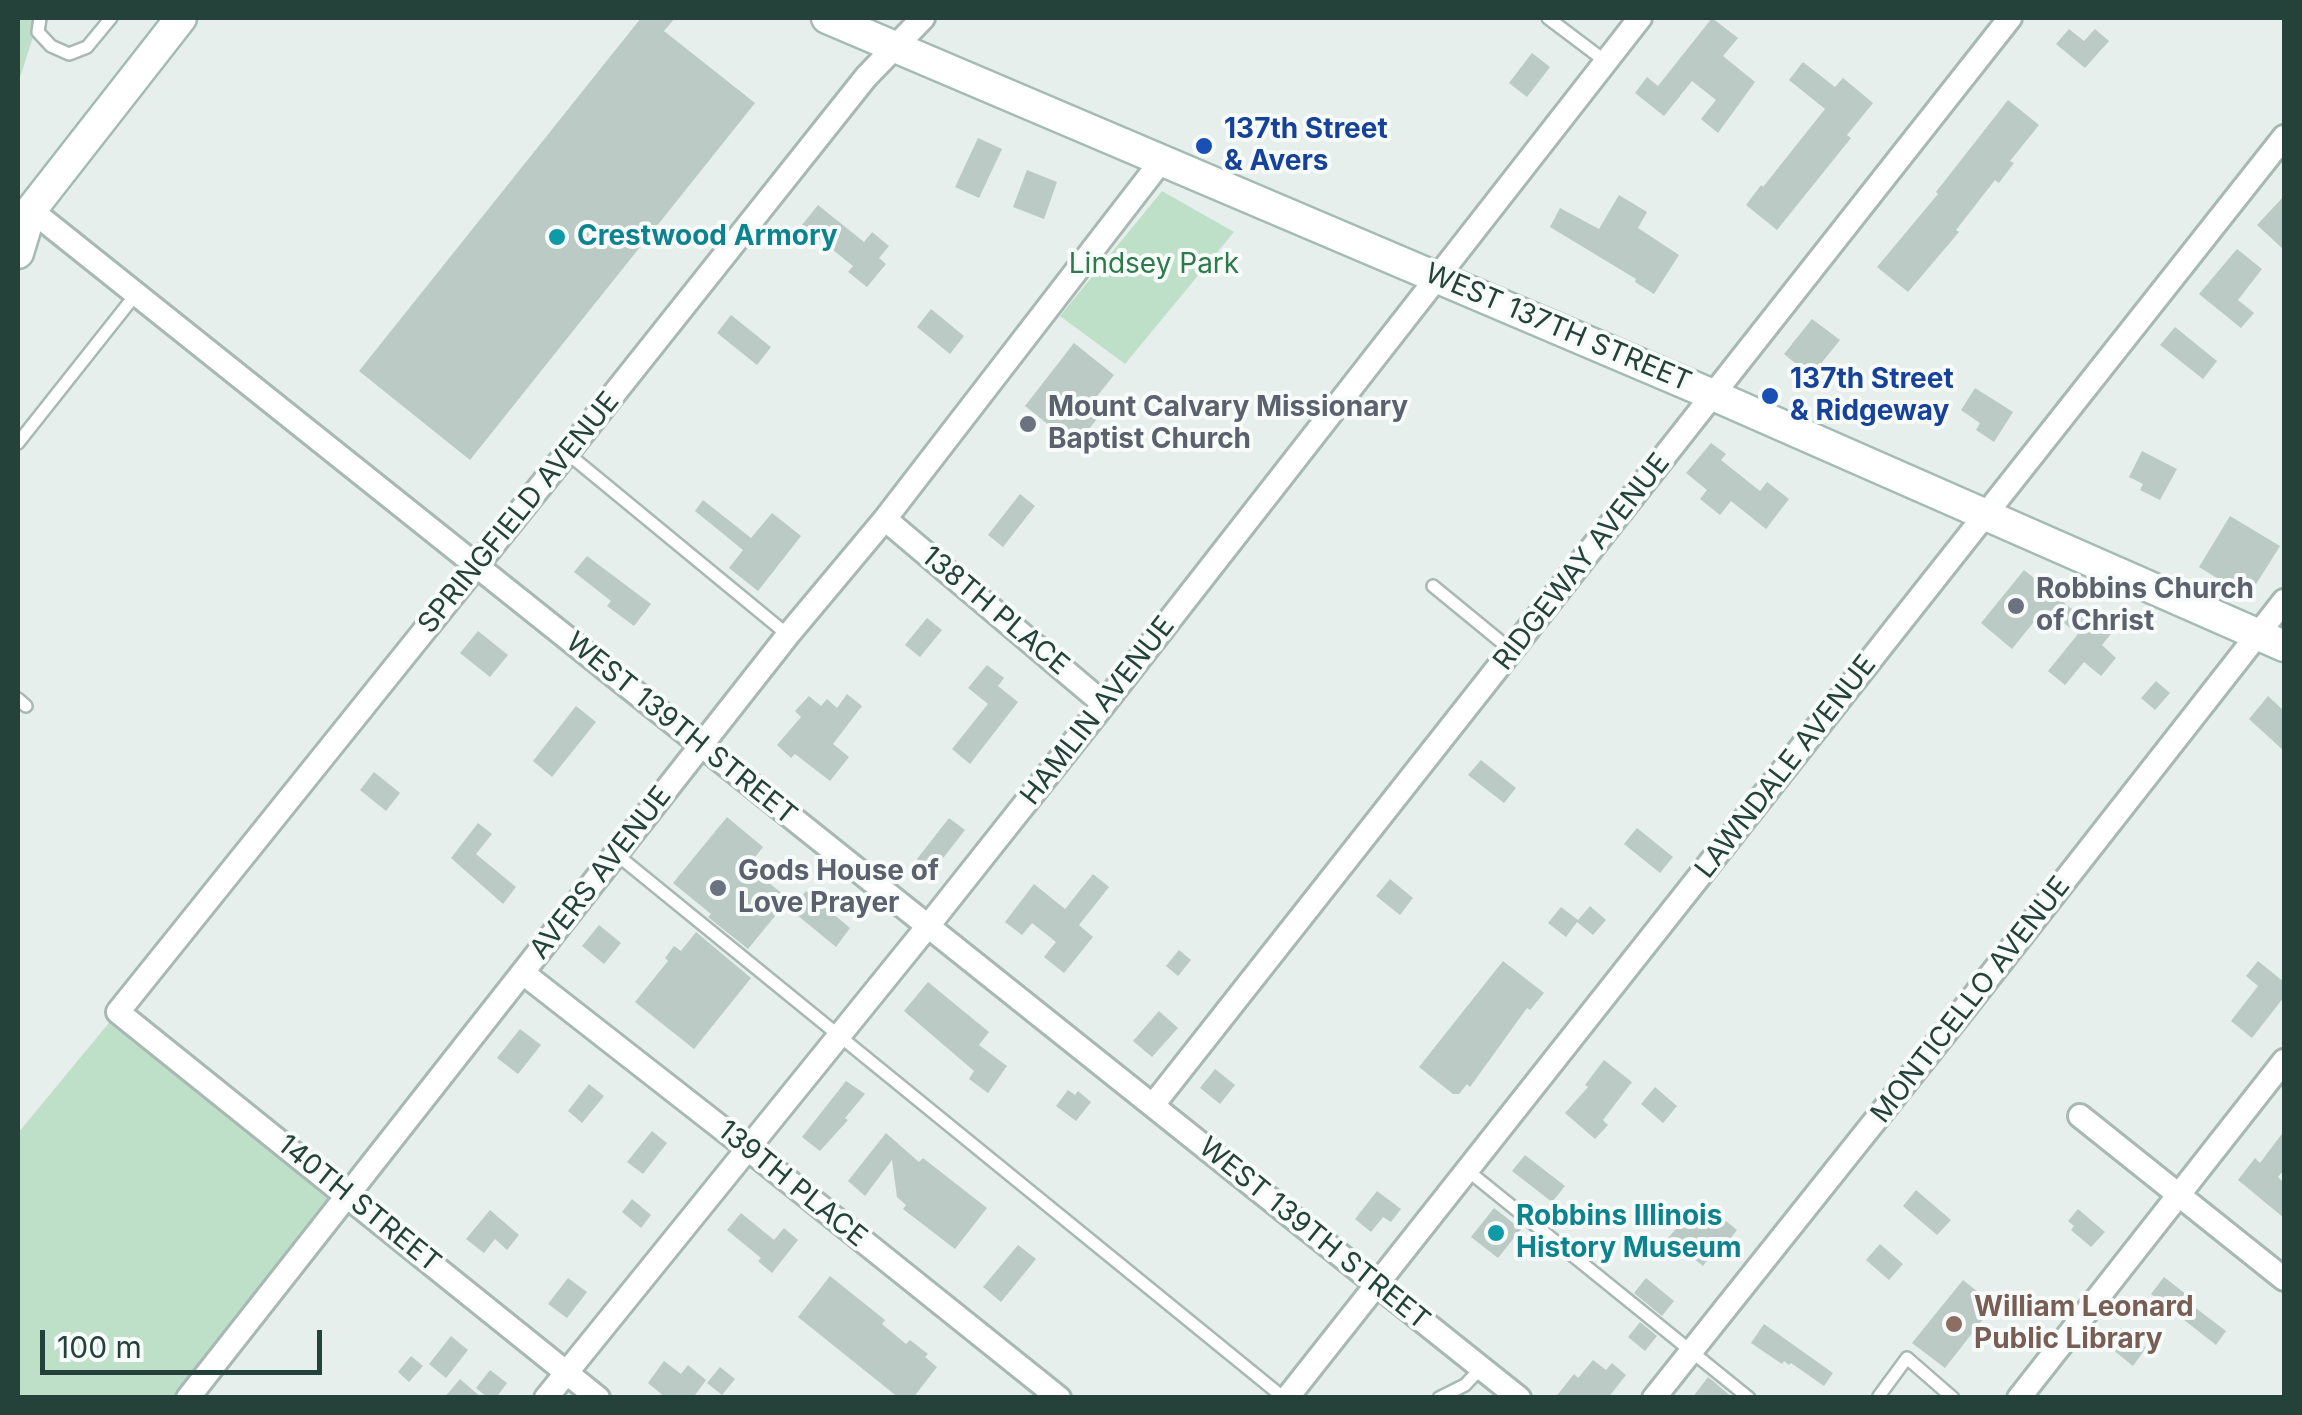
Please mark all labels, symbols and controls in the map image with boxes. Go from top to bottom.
place label: 137th Street & Avers [1224,113,1388,179]
marker: 137th Street & Avers [1193,135,1215,157]
place label: Crestwood Armory [577,220,838,254]
marker: Crestwood Armory [546,226,568,248]
park label: Lindsey Park [1069,248,1239,282]
street label: WEST 137TH STREET [1420,257,1696,399]
place label: 137th Street & Ridgeway [1790,363,1954,429]
marker: 137th Street & Ridgeway [1759,385,1781,407]
street label: SPRINGFIELD AVENUE [411,386,627,640]
place label: Mount Calvary Missionary Baptist Church [1048,391,1408,457]
marker: Mount Calvary Missionary Baptist Church [1017,413,1039,435]
street label: RIDGEWAY AVENUE [1487,447,1677,677]
street label: 138TH PLACE [914,540,1076,682]
place label: Robbins Church of Christ [2036,573,2254,639]
marker: Robbins Church of Christ [2005,595,2027,617]
street label: HAMLIN AVENUE [1014,610,1182,812]
street label: WEST 139TH STREET [559,626,803,832]
street label: LAWNDALE AVENUE [1689,649,1883,885]
street label: AVERS AVENUE [523,780,679,966]
place label: Gods House of Love Prayer [738,855,939,921]
street label: MONTICELLO AVENUE [1864,870,2078,1130]
marker: Gods House of Love Prayer [707,877,729,899]
street label: 139TH PLACE [711,1114,873,1254]
street label: 140TH STREET [271,1128,447,1280]
street label: WEST 139TH STREET [1192,1131,1436,1337]
place label: Robbins Illinois History Museum [1516,1200,1742,1266]
marker: Robbins Illinois History Museum [1485,1222,1507,1244]
place label: William Leonard Public Library [1974,1291,2194,1357]
scale bar [45,1310,328,1372]
marker: William Leonard Public Library [1943,1313,1965,1335]
text: 100 m [57,1329,142,1365]

